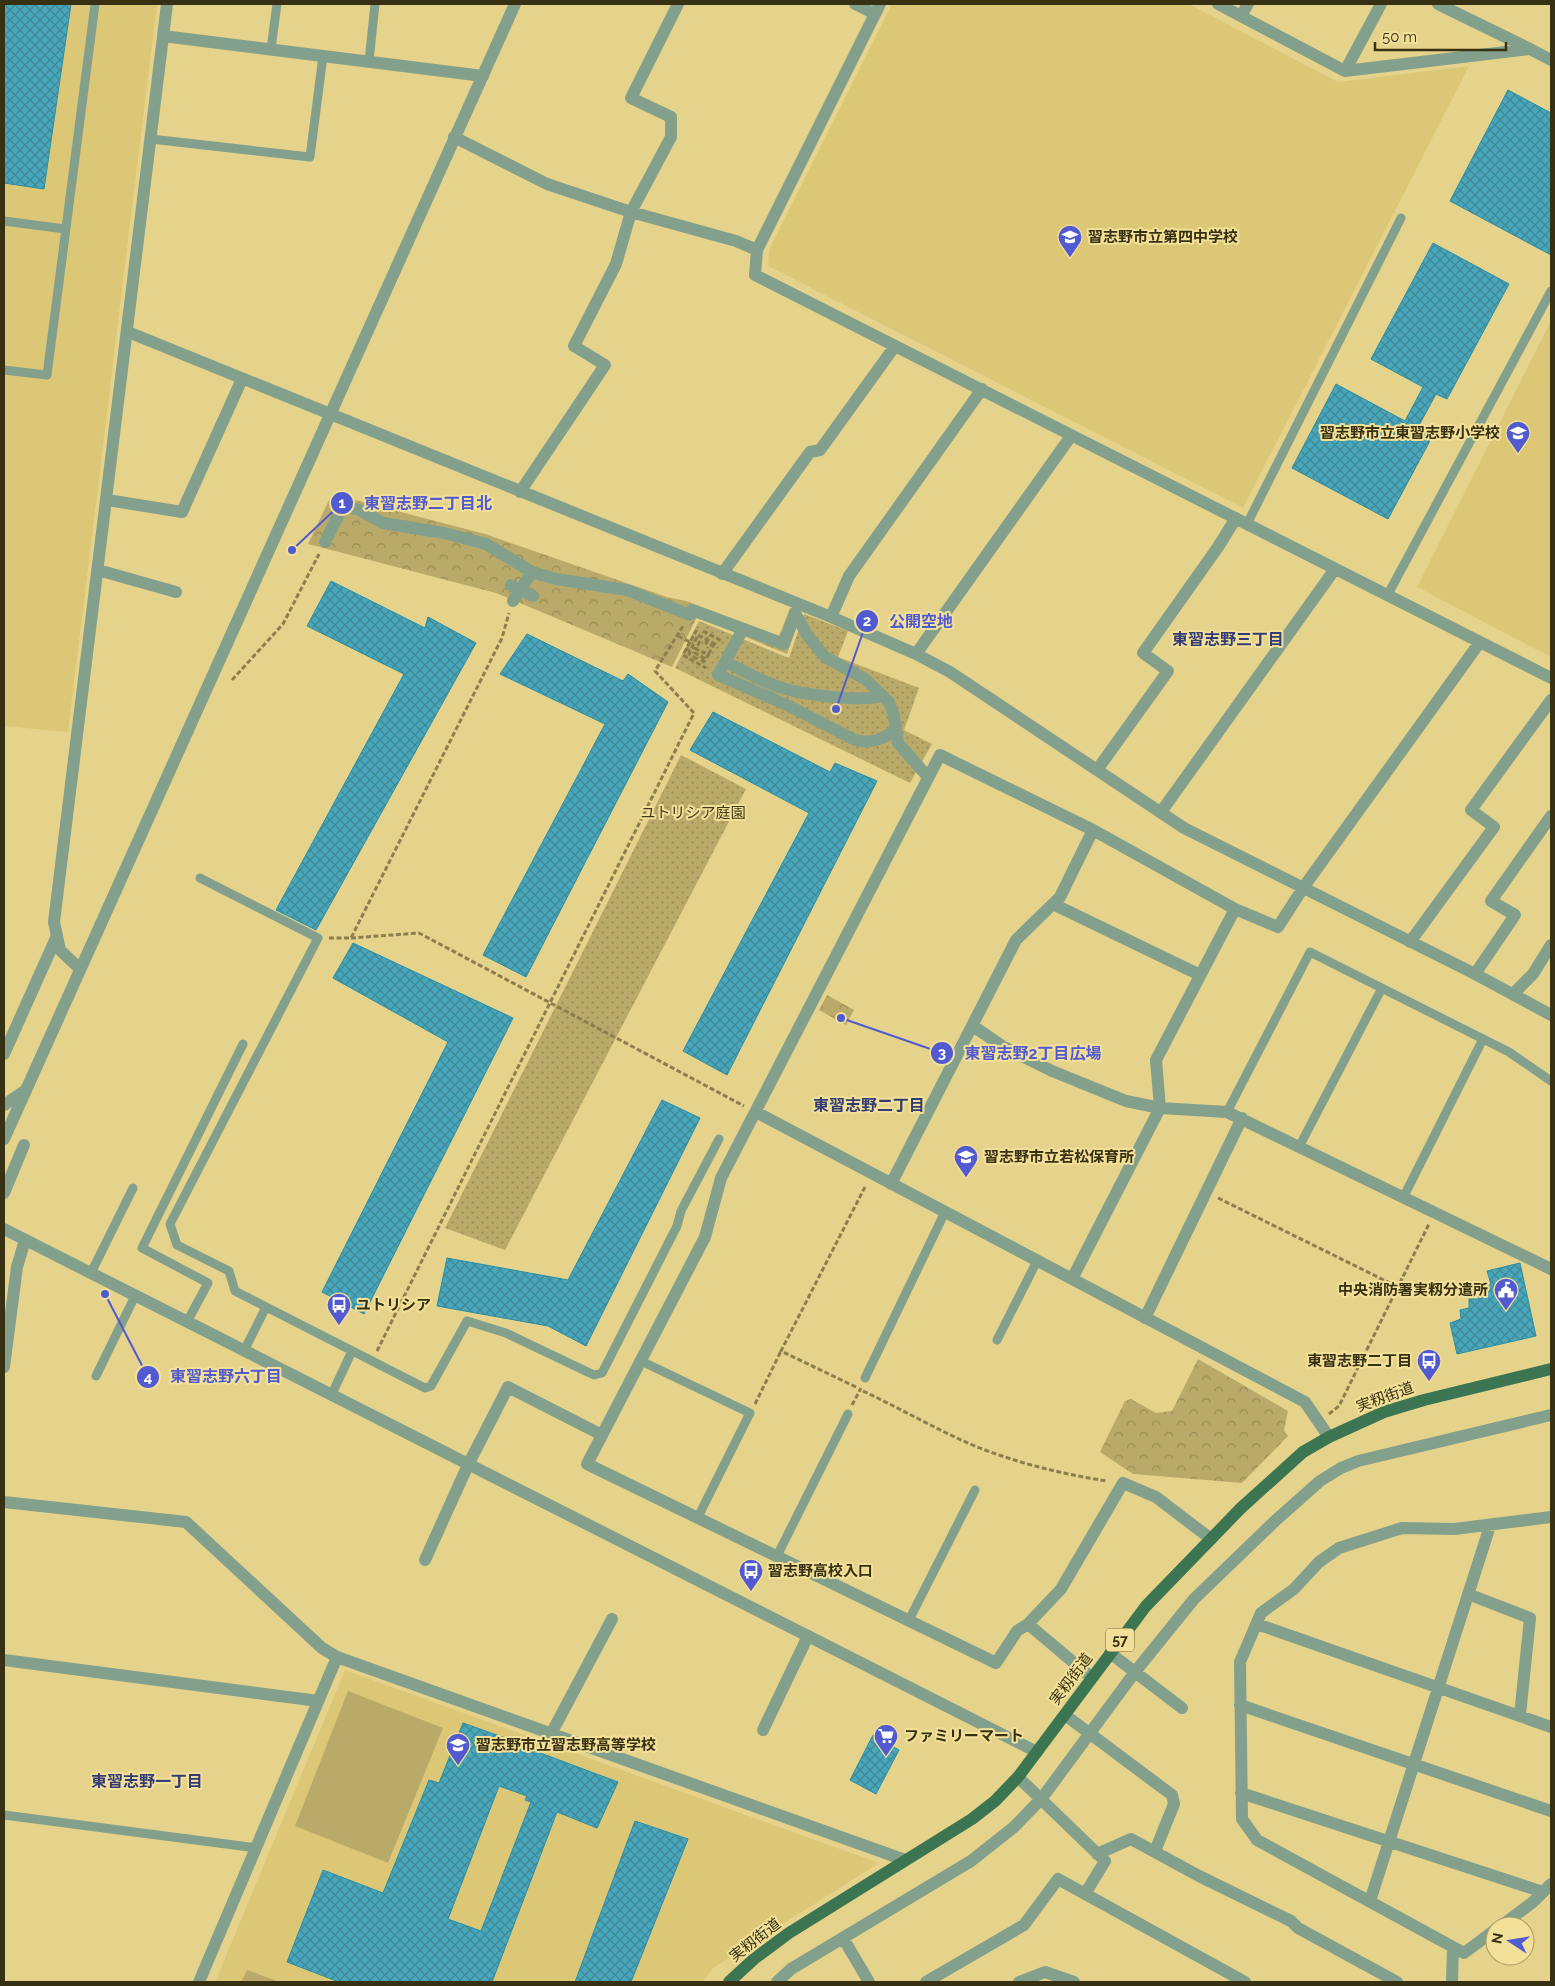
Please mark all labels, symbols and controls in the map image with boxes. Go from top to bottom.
scale bar [1375,20,1506,52]
text: 50 m [1382,28,1417,46]
school or university icon: 習志野市立第四中学校 [1057,224,1083,258]
place label: 習志野市立第四中学校 [1088,228,1238,246]
school or university icon: 習志野市立東習志野小学校 [1505,420,1531,454]
place label: 習志野市立東習志野小学校 [1320,424,1500,442]
callout: 東習志野二丁目北 [329,487,502,518]
text: 1 [338,494,346,512]
text: 東習志野二丁目北 [364,494,492,513]
callout: 公開空地 [854,605,963,636]
text: 2 [863,612,871,630]
text: 公開空地 [889,612,953,631]
district label: 東習志野三丁目 [1172,630,1284,649]
park label: ユトリシア庭園 [640,804,746,822]
callout: 東習志野2丁目広場 [930,1038,1112,1069]
text: 3 [938,1044,946,1062]
text: 東習志野2丁目広場 [964,1044,1102,1063]
district label: 東習志野二丁目 [813,1096,925,1115]
school or university icon: 習志野市立若松保育所 [953,1144,979,1178]
place label: 習志野市立若松保育所 [984,1148,1134,1166]
public building icon: 中央消防署実籾分遣所 [1493,1277,1519,1311]
place label: 中央消防署実籾分遣所 [1338,1281,1488,1299]
bus stop icon: ユトリシア [326,1292,352,1326]
place label: ユトリシア [356,1296,431,1314]
bus stop icon: 東習志野二丁目 [1416,1348,1442,1382]
place label: 東習志野二丁目 [1307,1352,1412,1370]
callout: 東習志野六丁目 [135,1361,292,1392]
text: 東習志野六丁目 [170,1367,282,1386]
text: 4 [144,1368,153,1386]
street label: 実籾街道 [1354,1378,1416,1416]
bus stop icon: 習志野高校入口 [738,1558,764,1592]
place label: 習志野高校入口 [768,1562,873,1580]
road number: 57 [1106,1628,1134,1652]
street label: 実籾街道 [1046,1650,1096,1708]
supermarket icon: ファミリーマート [873,1723,899,1757]
place label: ファミリーマート [904,1727,1024,1745]
school or university icon: 習志野市立習志野高等学校 [445,1732,471,1766]
place label: 習志野市立習志野高等学校 [476,1736,656,1754]
district label: 東習志野一丁目 [91,1772,203,1791]
street label: 実籾街道 [726,1914,784,1966]
north arrow [1485,1916,1535,1966]
text: N [1488,1931,1506,1945]

